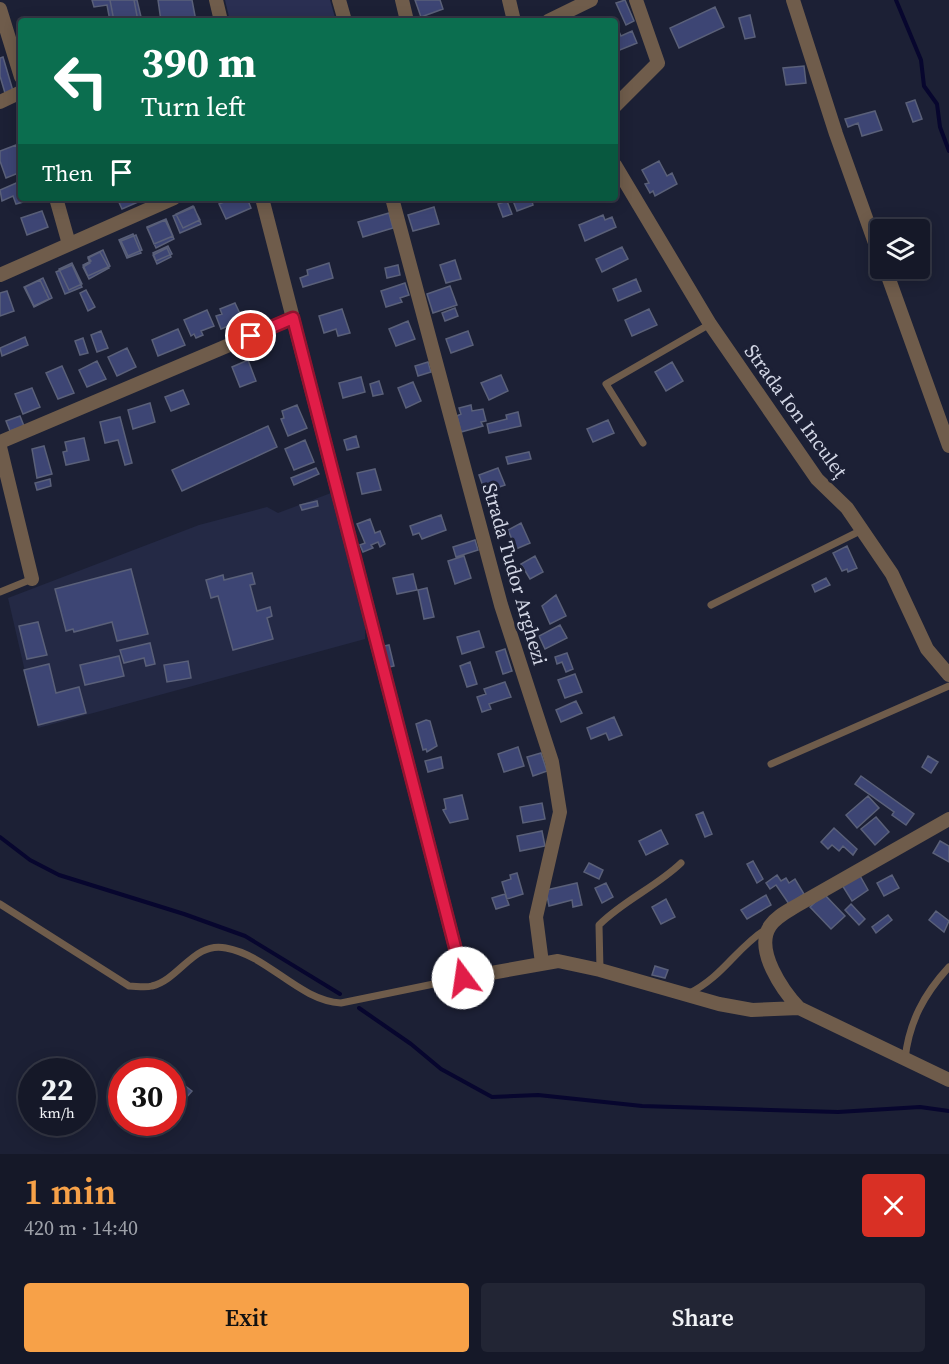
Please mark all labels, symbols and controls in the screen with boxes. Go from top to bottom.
text: 390 m [141,33,256,91]
icon: left [42,42,120,120]
text: Turn left [141,88,245,125]
icon: arrive [105,156,138,189]
text: Then [42,158,93,188]
map controls [870,219,930,279]
button: layers [870,219,930,279]
pin [225,310,276,361]
icon: arrive [234,319,267,352]
street label: Strada Ion Inculeț [738,338,854,484]
street label: Strada Tudor Arghezi [476,480,554,668]
position arrow [431,946,495,1010]
speed limit sign: 30 [108,1058,186,1136]
text: 22 [41,1069,73,1110]
text: km/h [39,1102,75,1123]
text: 1 min [24,1167,116,1216]
button: close [862,1174,925,1237]
text: 420 m · 14:40 [24,1214,138,1242]
button: Exit [24,1283,469,1352]
button: Share [481,1283,925,1352]

